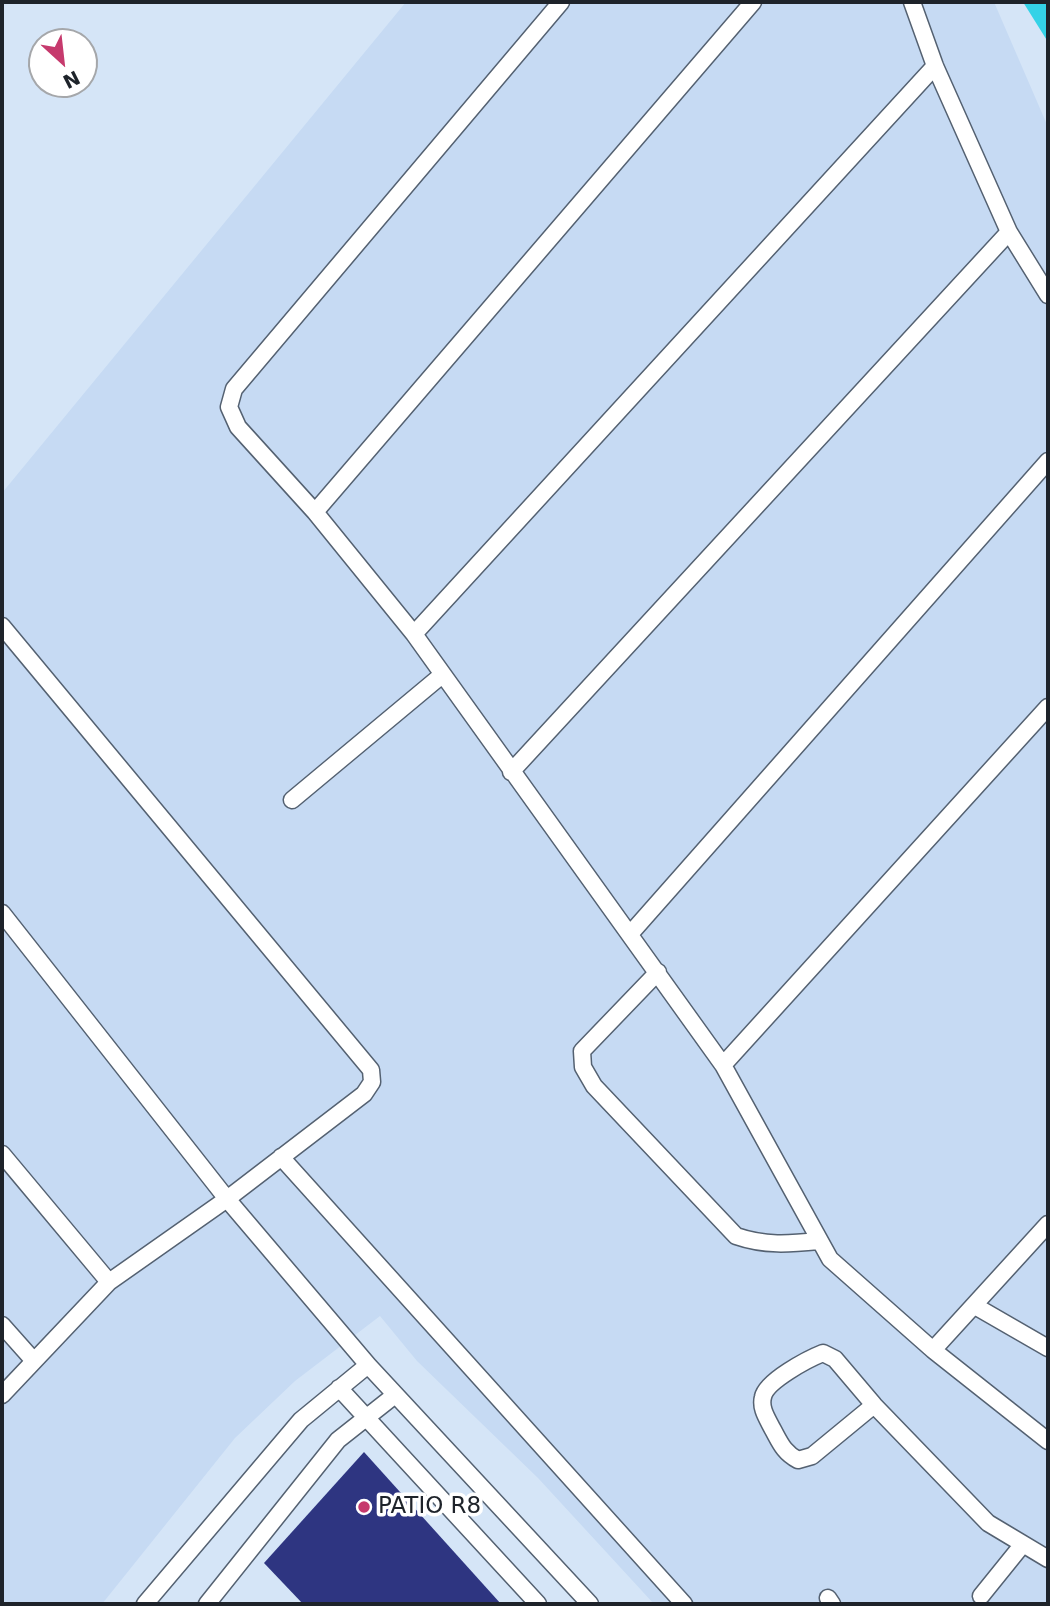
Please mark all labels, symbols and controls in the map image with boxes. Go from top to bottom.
north arrow [28,28,98,98]
text: N [60,67,84,93]
place label: PATIO R8 [378,1493,481,1521]
marker: PATIO R8 [356,1499,372,1515]

